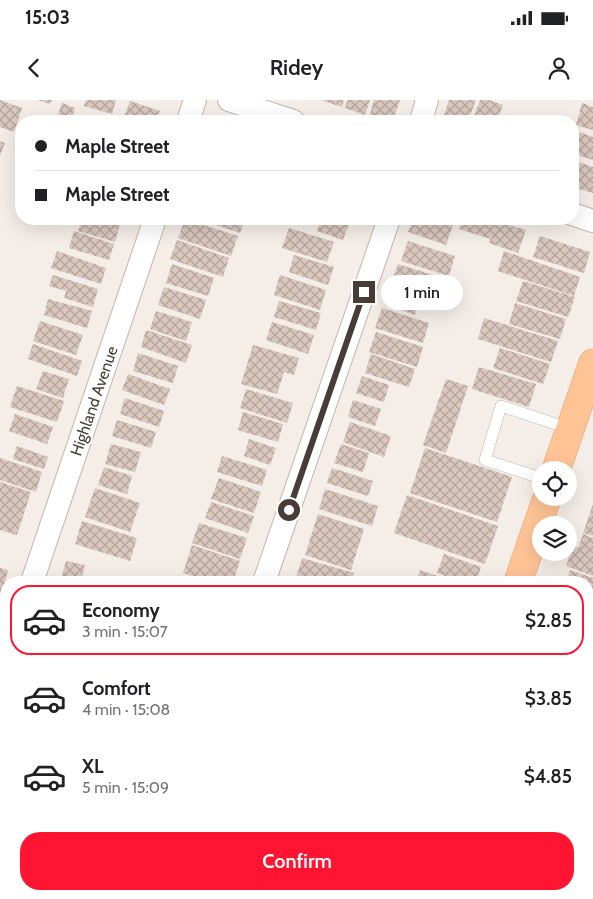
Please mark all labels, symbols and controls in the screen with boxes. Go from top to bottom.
text: 15:03 [25,6,70,29]
icon: back [20,54,48,82]
text: Ridey [270,54,323,81]
icon: person [545,54,573,82]
text: Maple Street [65,135,170,158]
text: Maple Street [65,183,170,206]
callout: 1 min [382,274,464,310]
route end [353,281,375,303]
text: 1 min [404,283,440,302]
street label: Highland Avenue [66,344,122,458]
map controls [532,461,577,561]
button: locate [532,461,577,506]
route start [278,499,300,521]
button: layers [532,516,577,561]
icon: car [22,598,67,643]
text: Economy [82,599,160,622]
text: $2.85 [525,609,572,632]
text: 3 min · 15:07 [82,622,168,641]
icon: car [22,676,67,721]
text: Comfort [82,677,151,700]
text: $3.85 [525,687,572,710]
text: 4 min · 15:08 [82,700,170,719]
icon: car [22,754,67,799]
text: XL [82,755,103,778]
text: $4.85 [524,765,572,788]
text: 5 min · 15:09 [82,778,169,797]
button: Confirm [20,832,574,890]

